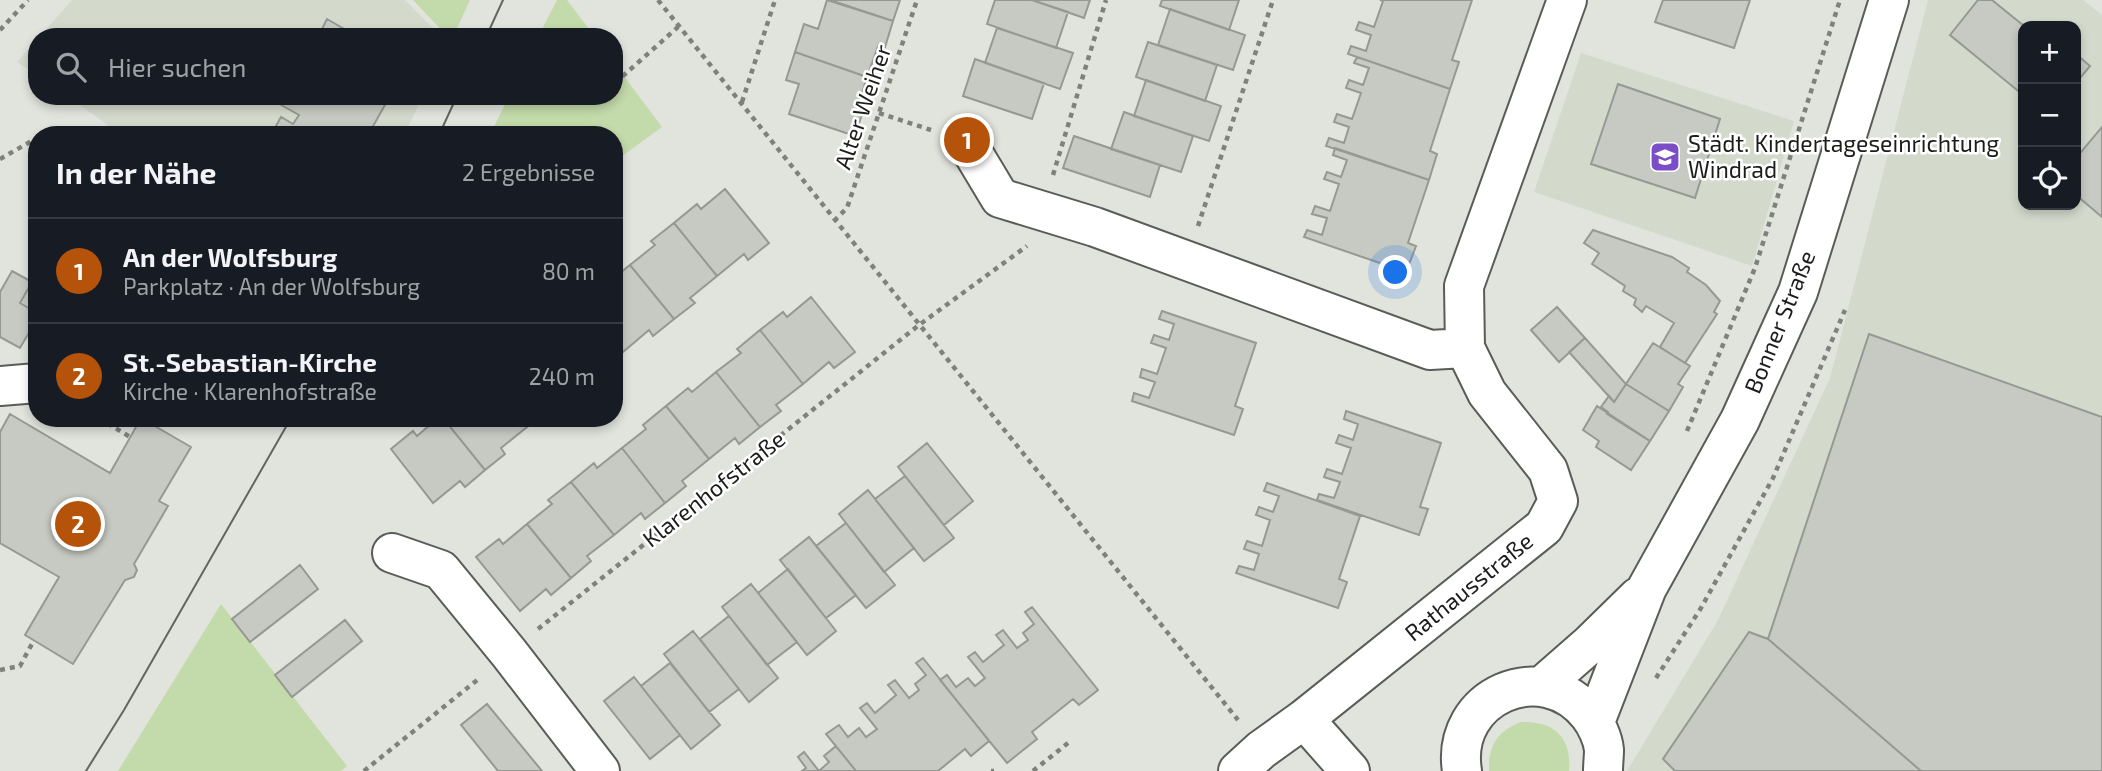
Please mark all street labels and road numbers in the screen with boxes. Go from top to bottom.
street label: Alter Weiher [828,41,896,173]
street label: Bonner Straße [1738,246,1820,397]
street label: Klarenhofstraße [637,424,790,553]
street label: Rathausstraße [1399,526,1538,646]

